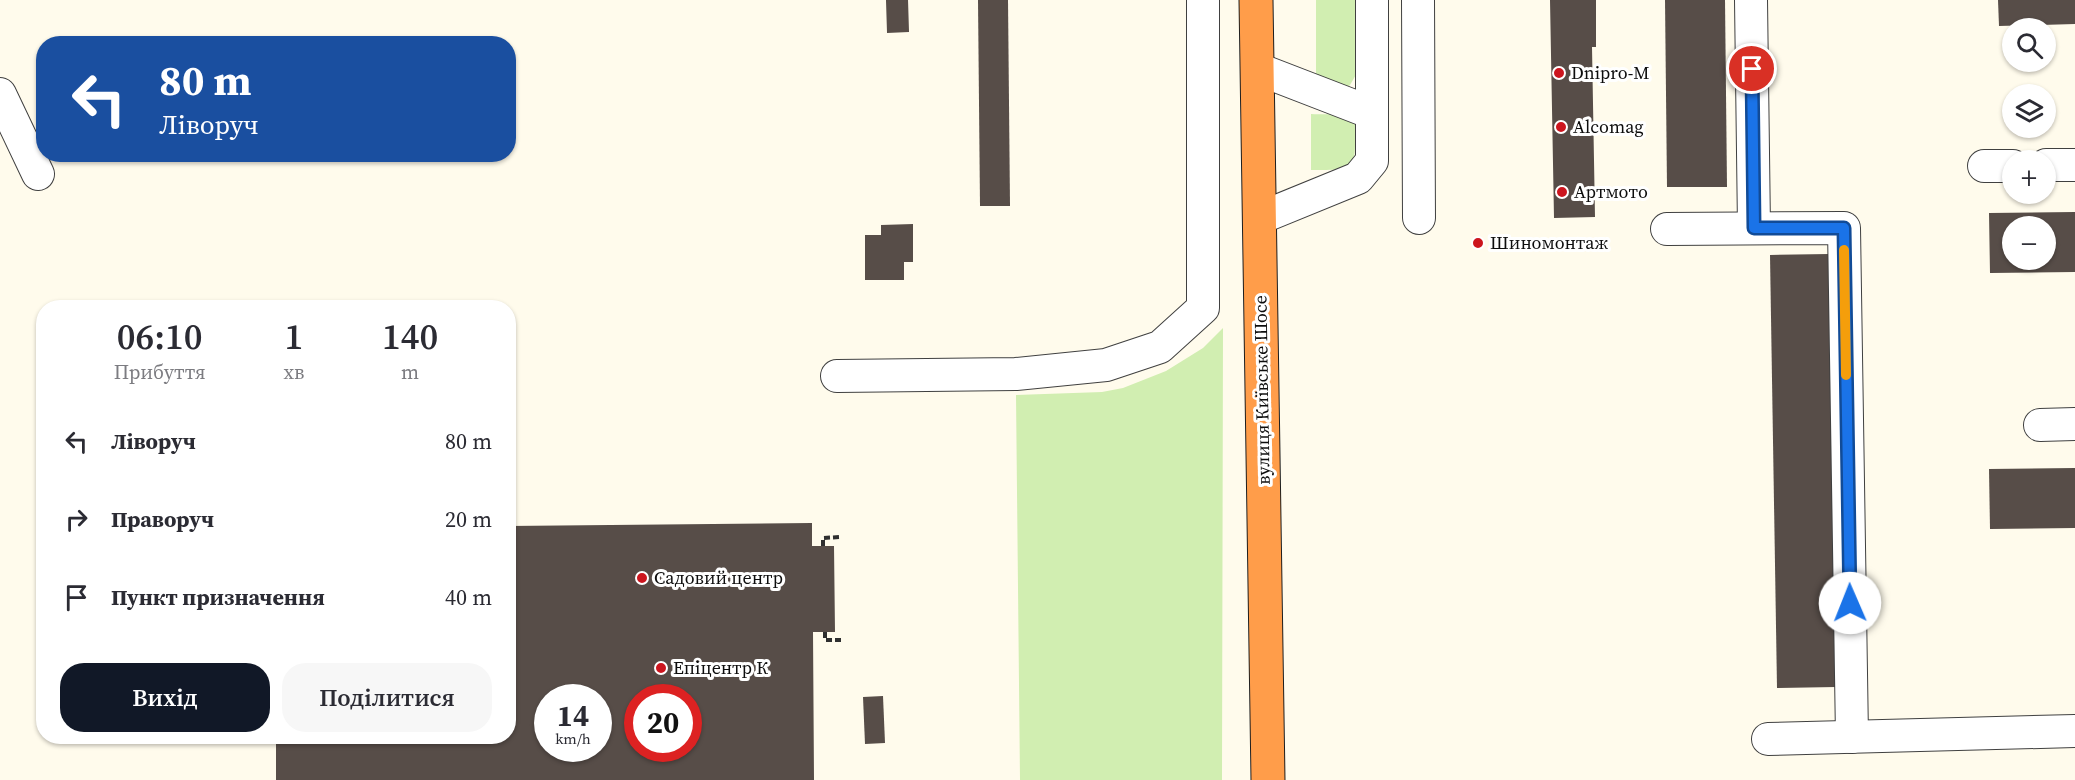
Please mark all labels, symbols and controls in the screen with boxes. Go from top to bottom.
map controls [2002,18,2056,270]
button: search [2002,18,2056,72]
pin [1726,43,1777,94]
text: 80 m [159,51,252,109]
icon: arrive [1735,52,1768,85]
icon: left [60,60,138,138]
place label: Dnipro-M [1571,60,1650,85]
marker: Dnipro-M [1552,66,1566,80]
button: layers [2002,84,2056,138]
text: Ліворуч [159,106,259,143]
place label: Alcomag [1573,114,1644,139]
marker: Alcomag [1554,120,1568,134]
button: + [2002,150,2056,204]
place label: Артмото [1574,179,1648,204]
marker: Артмото [1555,185,1569,199]
button: − [2002,216,2056,270]
place label: Шиномонтаж [1490,230,1608,255]
marker: Шиномонтаж [1471,236,1485,250]
street label: вулиця Київське Шосе [1247,295,1276,485]
text: 06:10 [117,312,203,361]
text: 1 [284,312,303,361]
text: 140 [382,312,438,361]
text: Прибуття [114,358,206,386]
text: хв [283,358,304,386]
text: m [401,358,419,386]
icon: left [60,425,93,458]
text: Ліворуч [111,426,196,456]
text: 80 m [445,426,492,456]
icon: right [60,503,93,536]
text: Праворуч [111,504,214,534]
text: 20 m [445,504,492,534]
place label: Садовий центр [654,565,783,590]
marker: Садовий центр [635,571,649,585]
position arrow [1818,571,1882,635]
icon: arrive [60,581,93,614]
text: Пункт призначення [111,582,325,612]
text: 40 m [445,582,492,612]
place label: Епіцентр К [673,655,768,680]
marker: Епіцентр К [654,661,668,675]
button: Вихід [60,663,270,732]
button: Поділитися [282,663,492,732]
speed limit sign: 20 [624,684,702,762]
text: 14 [557,695,589,736]
text: km/h [555,728,591,749]

